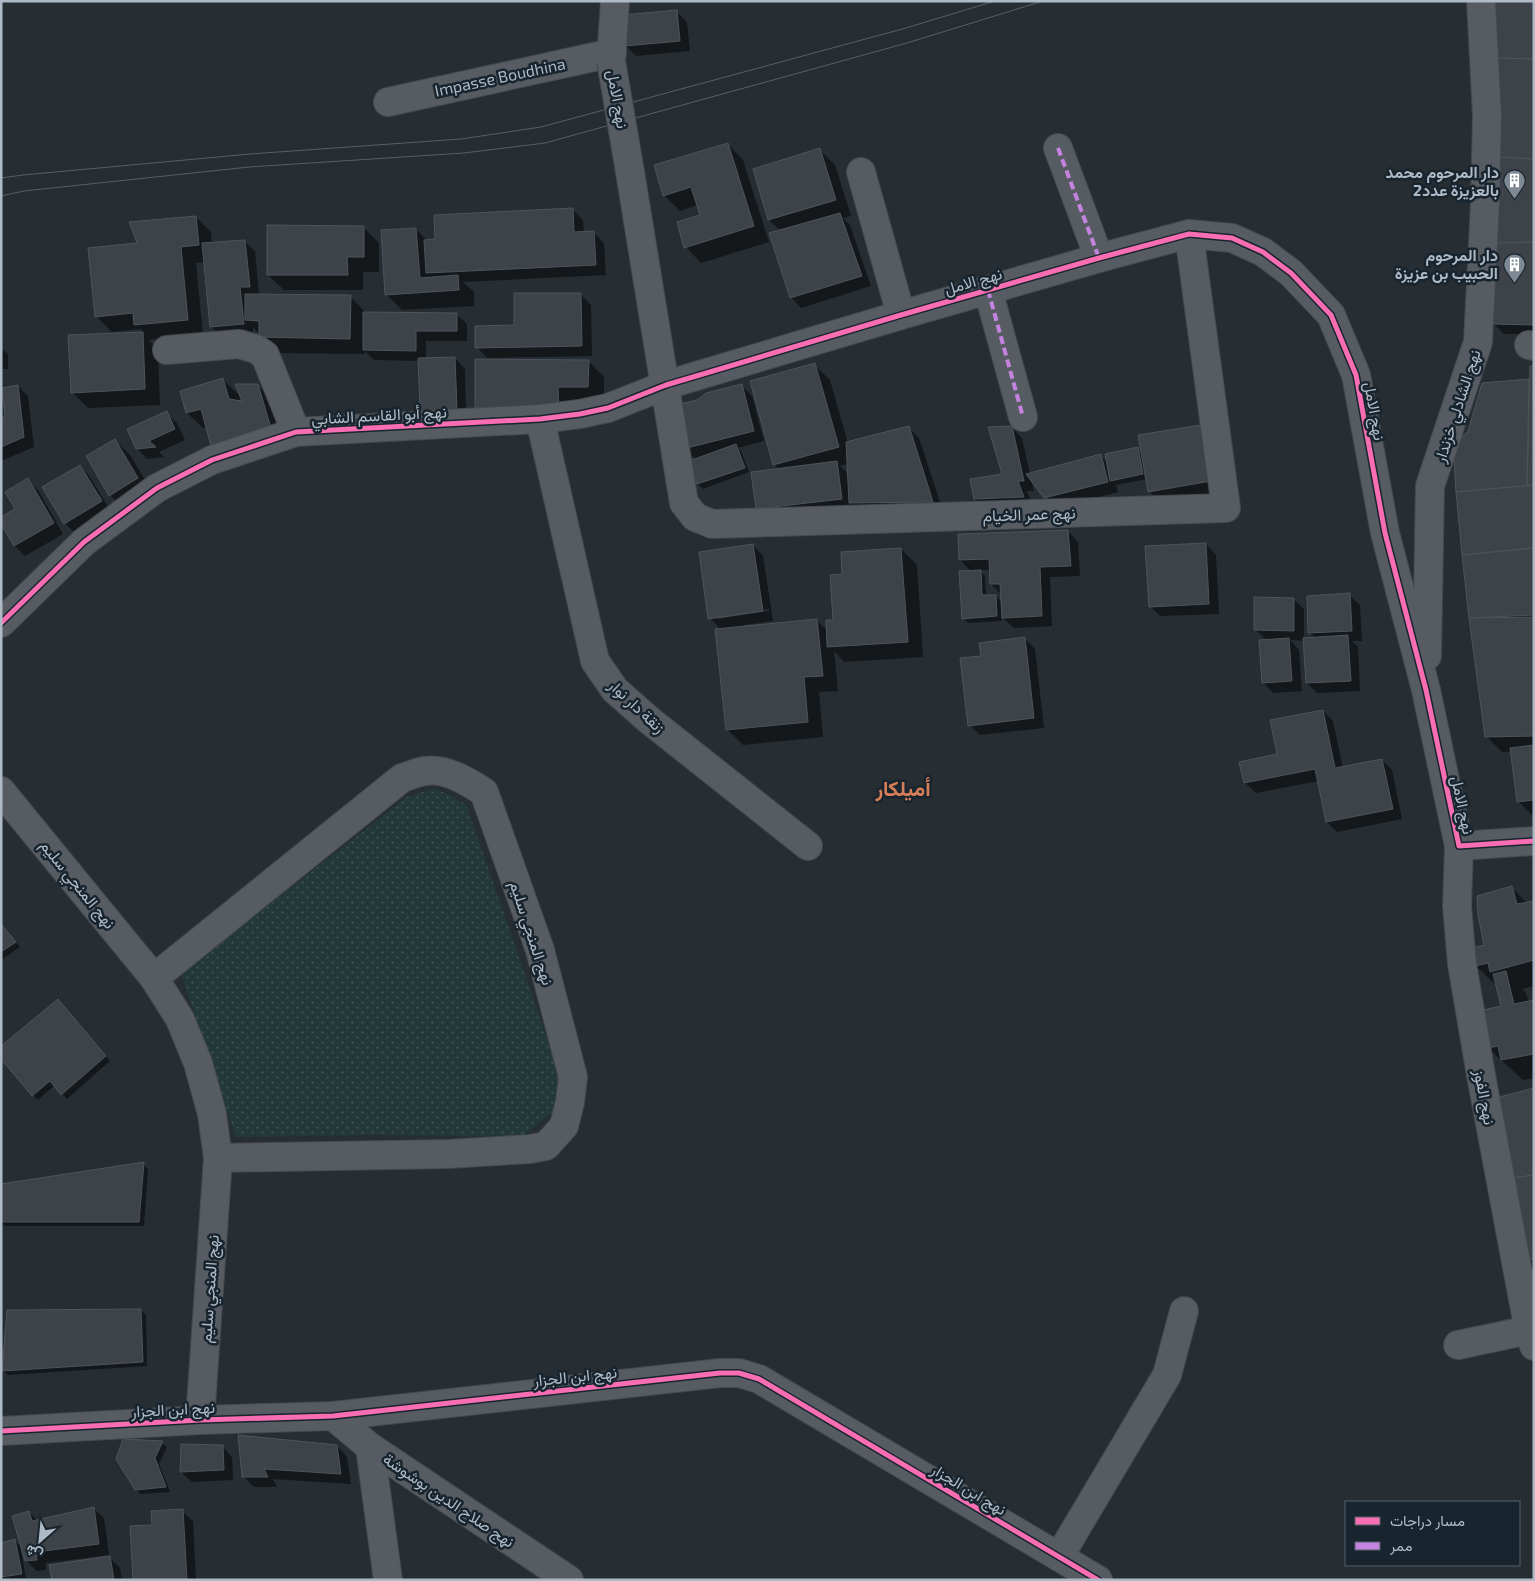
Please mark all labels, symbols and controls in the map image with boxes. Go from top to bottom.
street label: Impasse Boudhina [433,53,567,100]
street label: نهج الامل [601,68,633,130]
place label: دار المرحوم محمد بالعزيزة عدد2 [1386,162,1499,201]
building icon: دار المرحوم محمد بالعزيزة عدد2 [1503,169,1527,200]
place label: دار المرحوم الحبيب بن عزيزة [1395,245,1498,284]
building icon: دار المرحوم الحبيب بن عزيزة [1502,252,1526,283]
street label: نهج الامل [942,263,1005,301]
street label: نهج الشادلي خزندار [1429,347,1488,467]
street label: نهج الامل [1358,380,1390,442]
street label: نهج أبو القاسم الشابي [311,401,447,433]
street label: نهج عمر الخيام [982,502,1076,528]
street label: زنقة دار نوار [603,674,669,738]
street label: نهج الامل [1445,774,1479,836]
district label: أميلكار [874,775,931,802]
street label: نهج المنجي سليم [33,836,120,935]
street label: نهج المنجي سليم [502,878,558,989]
street label: نهج الفوز [1468,1067,1500,1127]
street label: نهج المنجي سليم [195,1234,227,1344]
street label: نهج ابن الجزار [531,1362,618,1392]
street label: نهج ابن الجزار [129,1397,216,1423]
street label: نهج صلاح الدين بوشوشة [378,1449,519,1553]
street label: نهج ابن الجزار [926,1458,1010,1521]
legend [1345,1501,1520,1566]
text: مسار دراجات [1390,1511,1465,1530]
north arrow [15,1516,65,1566]
text: ممر [1389,1536,1412,1555]
text: ش [22,1541,46,1564]

